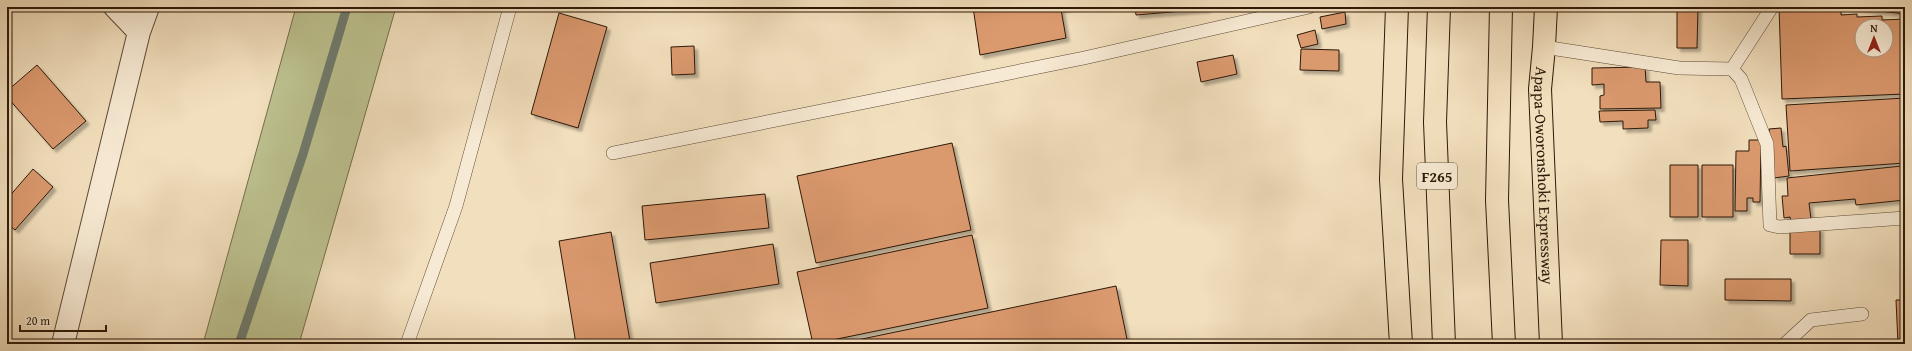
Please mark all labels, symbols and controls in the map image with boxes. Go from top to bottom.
north arrow [1854,18,1894,58]
text: N [1870,20,1878,36]
street label: Apapa-Oworonshoki Expressway [1528,66,1560,285]
road number: F265 [1417,163,1457,189]
scale bar [20,307,106,333]
text: 20 m [26,312,50,329]

